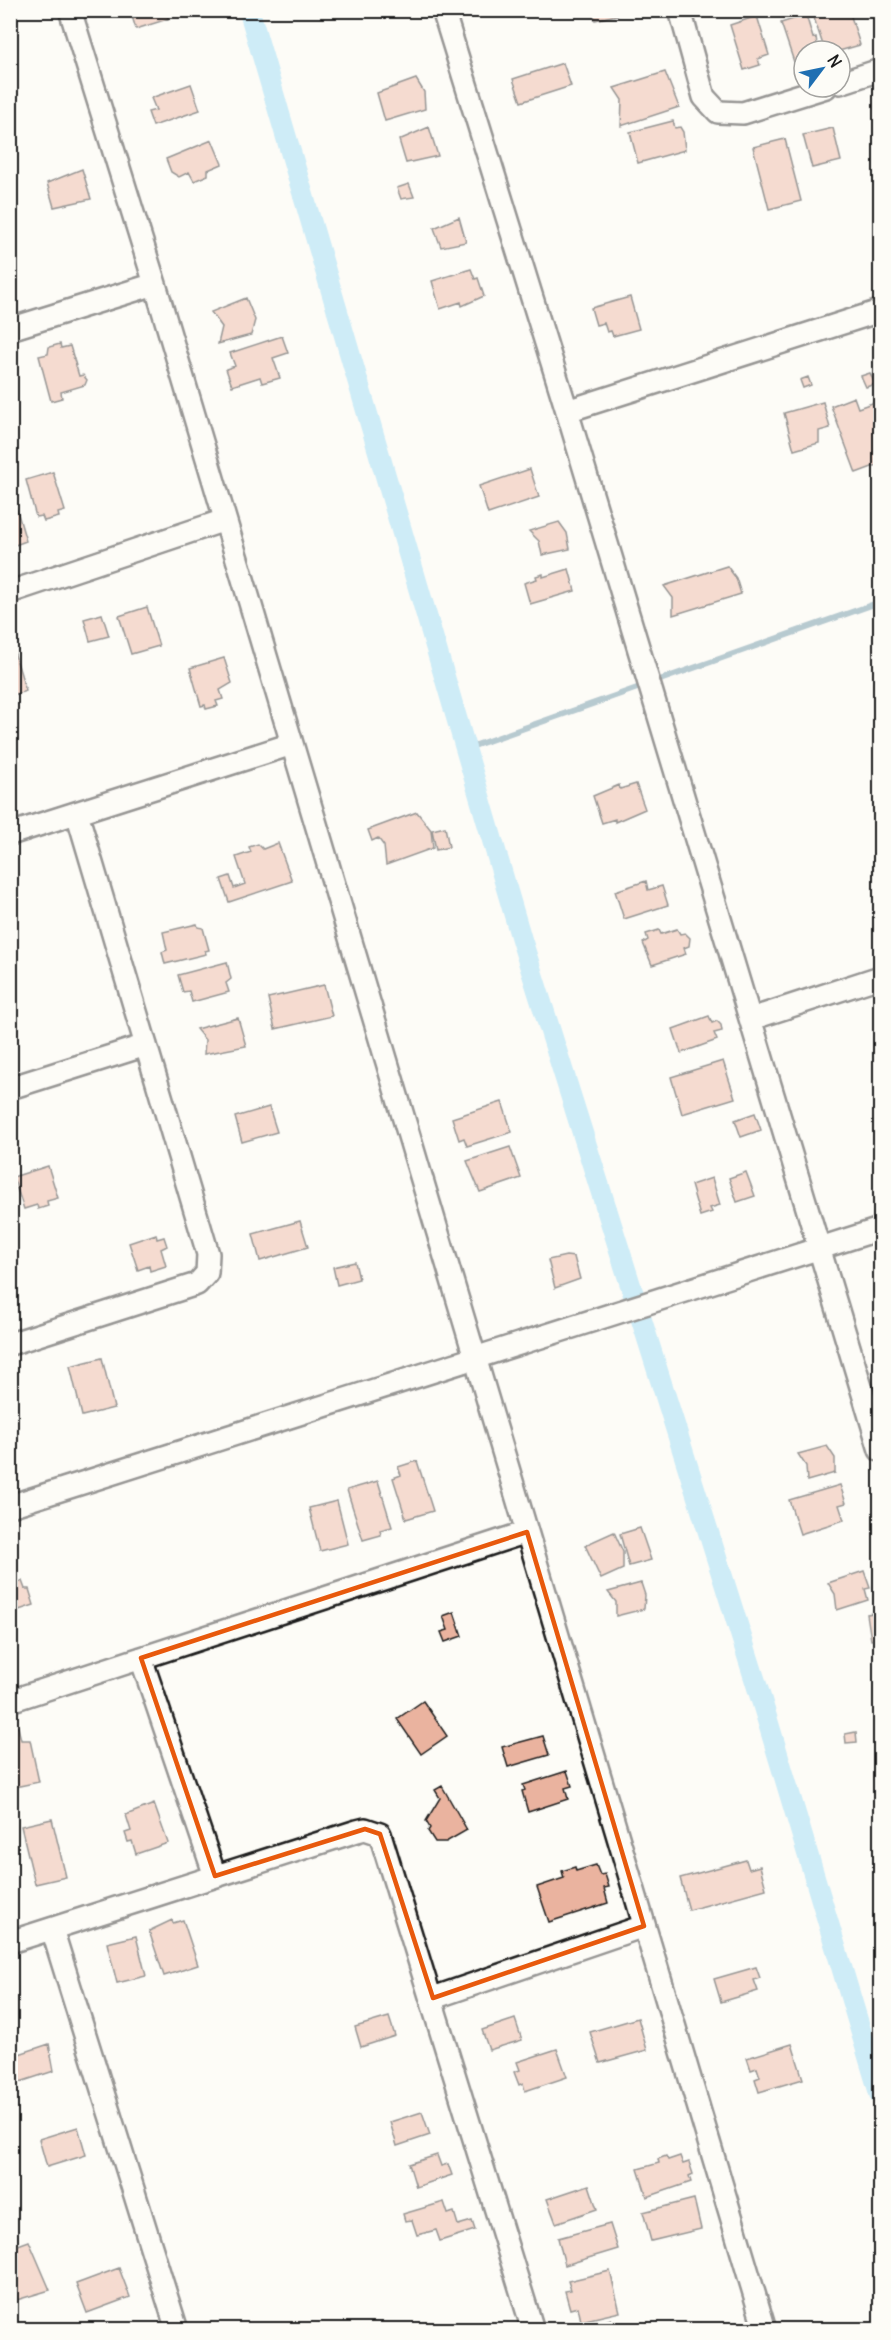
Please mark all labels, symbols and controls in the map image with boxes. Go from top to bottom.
north arrow [792,39,852,99]
text: N [823,51,846,71]

